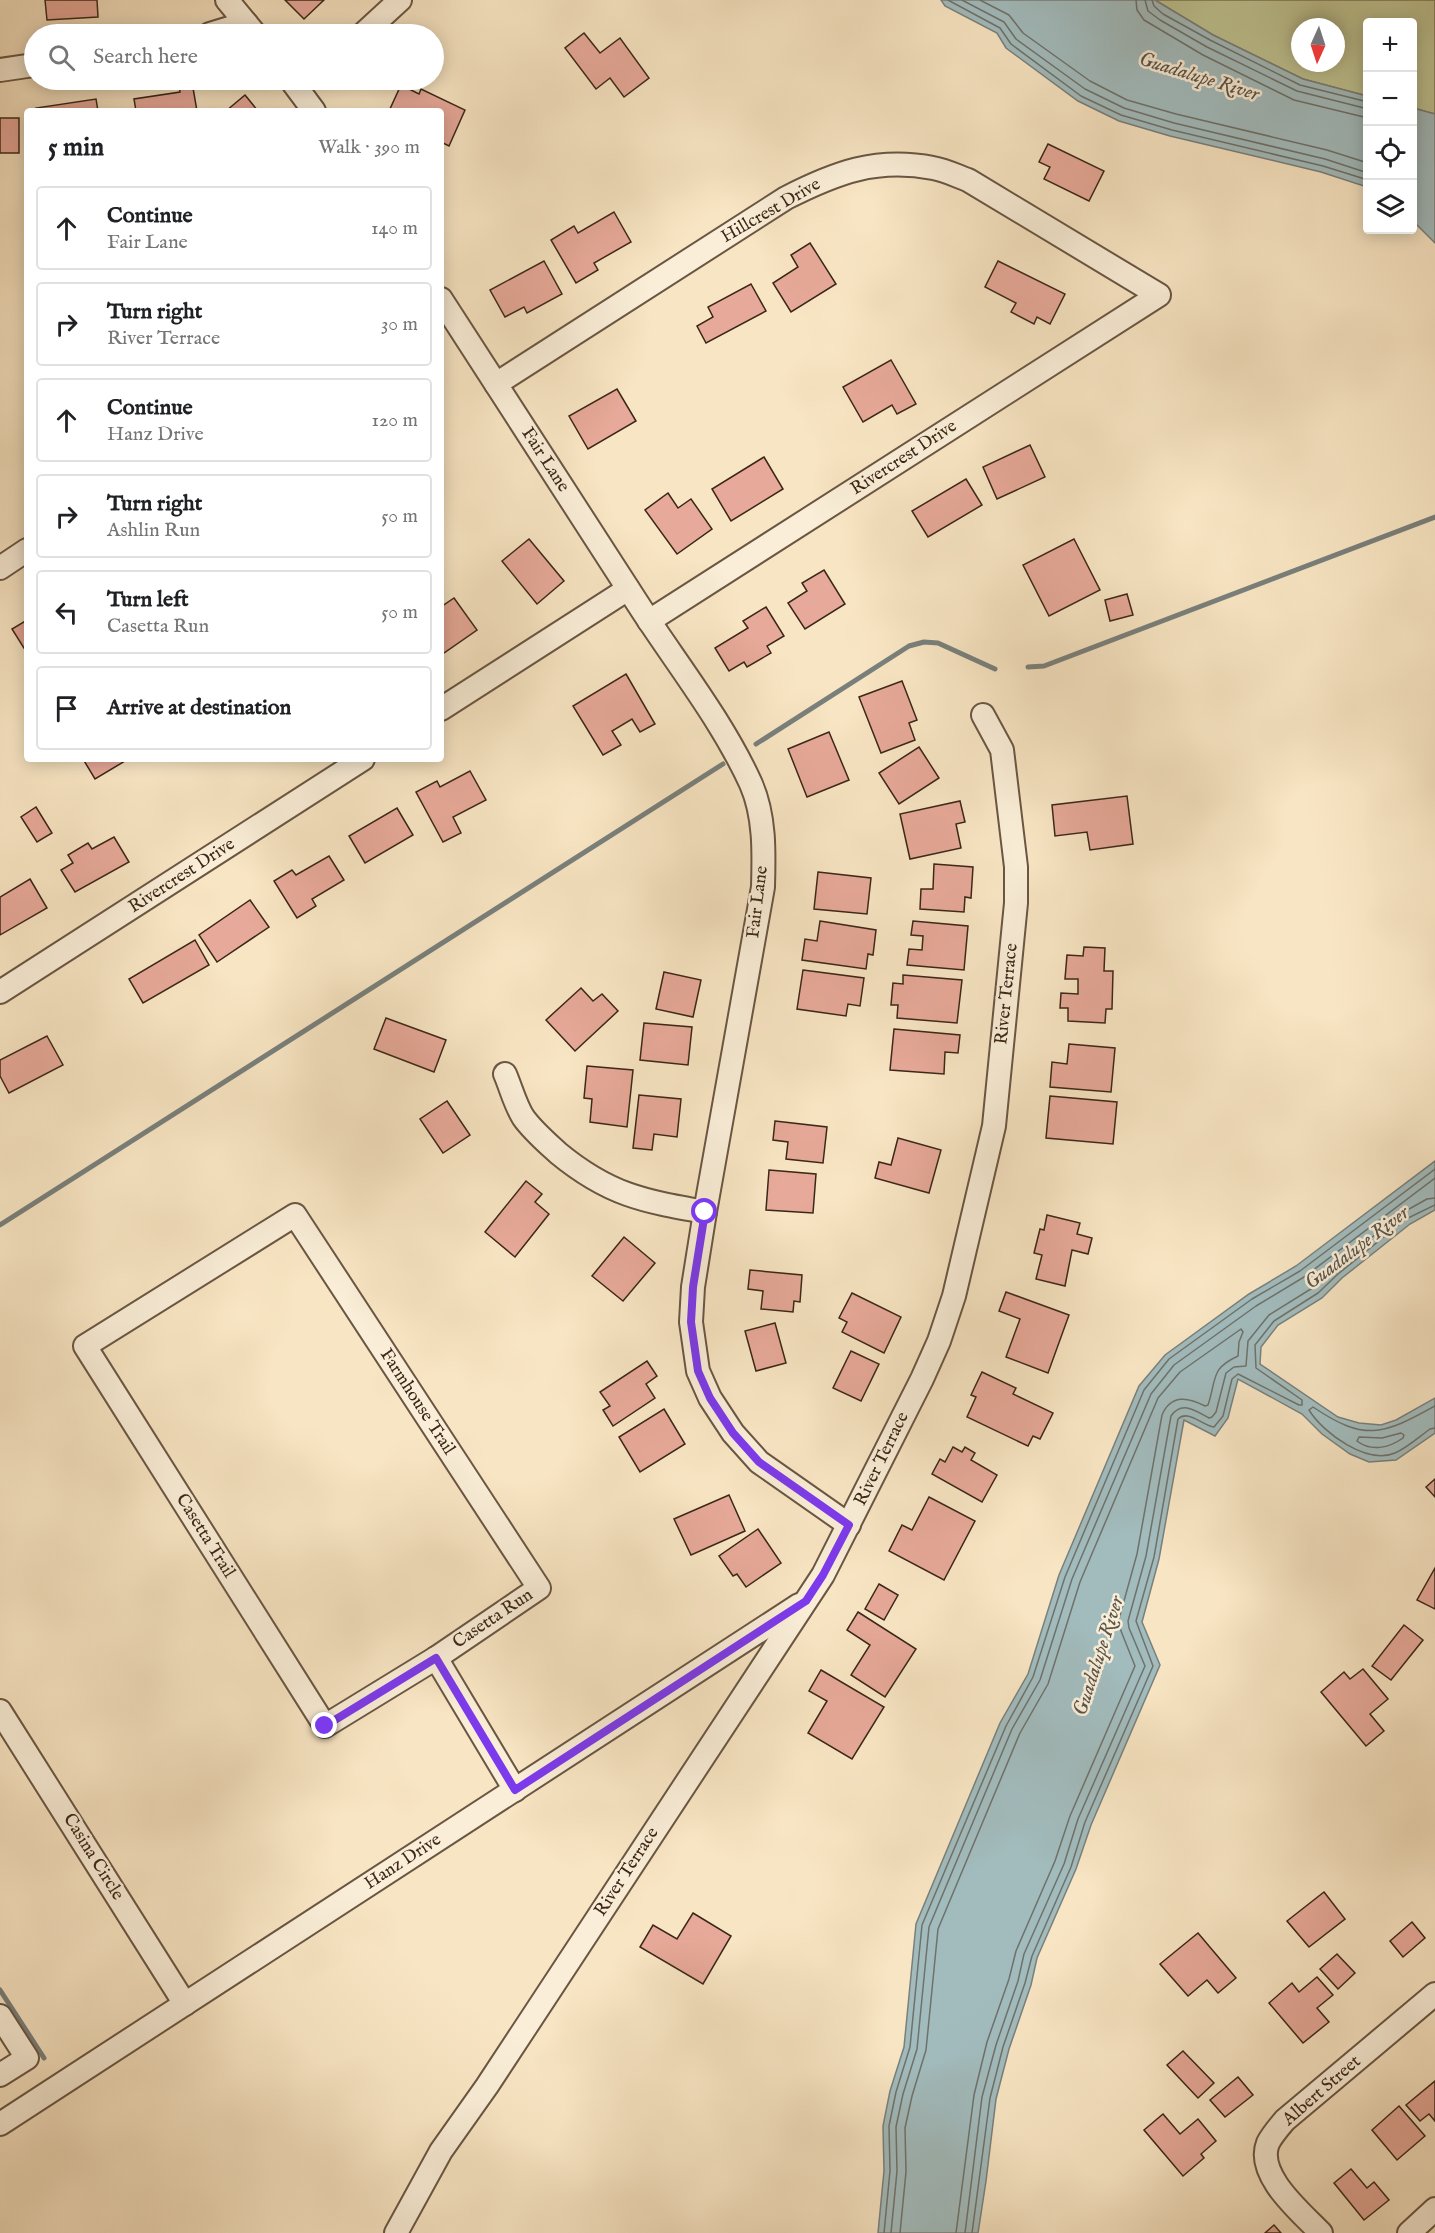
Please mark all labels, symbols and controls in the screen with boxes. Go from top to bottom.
north arrow [1291,18,1345,72]
map controls [1363,18,1417,234]
button: + [1363,18,1417,72]
search box [24,24,444,90]
icon: search [45,41,78,74]
text: Search here [93,43,198,71]
water label: Guadalupe River [1136,47,1263,107]
button: − [1363,72,1417,126]
button: locate [1363,126,1417,180]
text: 5 min [48,131,104,164]
text: Walk · 390 m [318,135,420,160]
street label: Hillcrest Drive [717,173,825,249]
button: layers [1363,180,1417,234]
text: Continue [107,202,193,230]
icon: ahead [50,212,83,245]
text: 140 m [371,216,418,241]
text: Fair Lane [107,230,188,255]
text: Turn right [107,298,202,326]
icon: right [50,308,83,341]
text: 30 m [381,312,418,337]
text: River Terrace [107,326,220,351]
text: Continue [107,394,193,422]
icon: ahead [50,404,83,437]
text: 120 m [372,408,418,433]
street label: Rivercrest Drive [847,415,961,501]
text: Hanz Drive [107,422,204,447]
street label: Fair Lane [516,423,574,497]
text: Turn right [107,490,202,518]
icon: right [50,500,83,533]
text: 50 m [381,504,418,529]
text: Ashlin Run [107,518,200,543]
text: Turn left [107,586,189,614]
icon: left [50,596,83,629]
text: 50 m [381,600,418,625]
text: Casetta Run [107,614,209,639]
icon: arrive [50,692,83,725]
text: Arrive at destination [107,694,291,722]
street label: Rivercrest Drive [125,833,239,919]
street label: Fair Lane [742,865,774,939]
street label: River Terrace [990,942,1024,1046]
route start [691,1198,717,1224]
water label: Guadalupe River [1300,1200,1415,1295]
street label: Farmhouse Trail [374,1344,460,1460]
street label: River Terrace [849,1408,915,1510]
street label: Casetta Trail [170,1490,240,1583]
street label: Casetta Run [449,1584,538,1654]
water label: Guadalupe River [1068,1592,1130,1719]
route end [311,1712,337,1738]
street label: Casina Circle [57,1809,129,1905]
street label: River Terrace [590,1823,664,1921]
street label: Hanz Drive [360,1829,446,1895]
street label: Albert Street [1277,2051,1366,2132]

